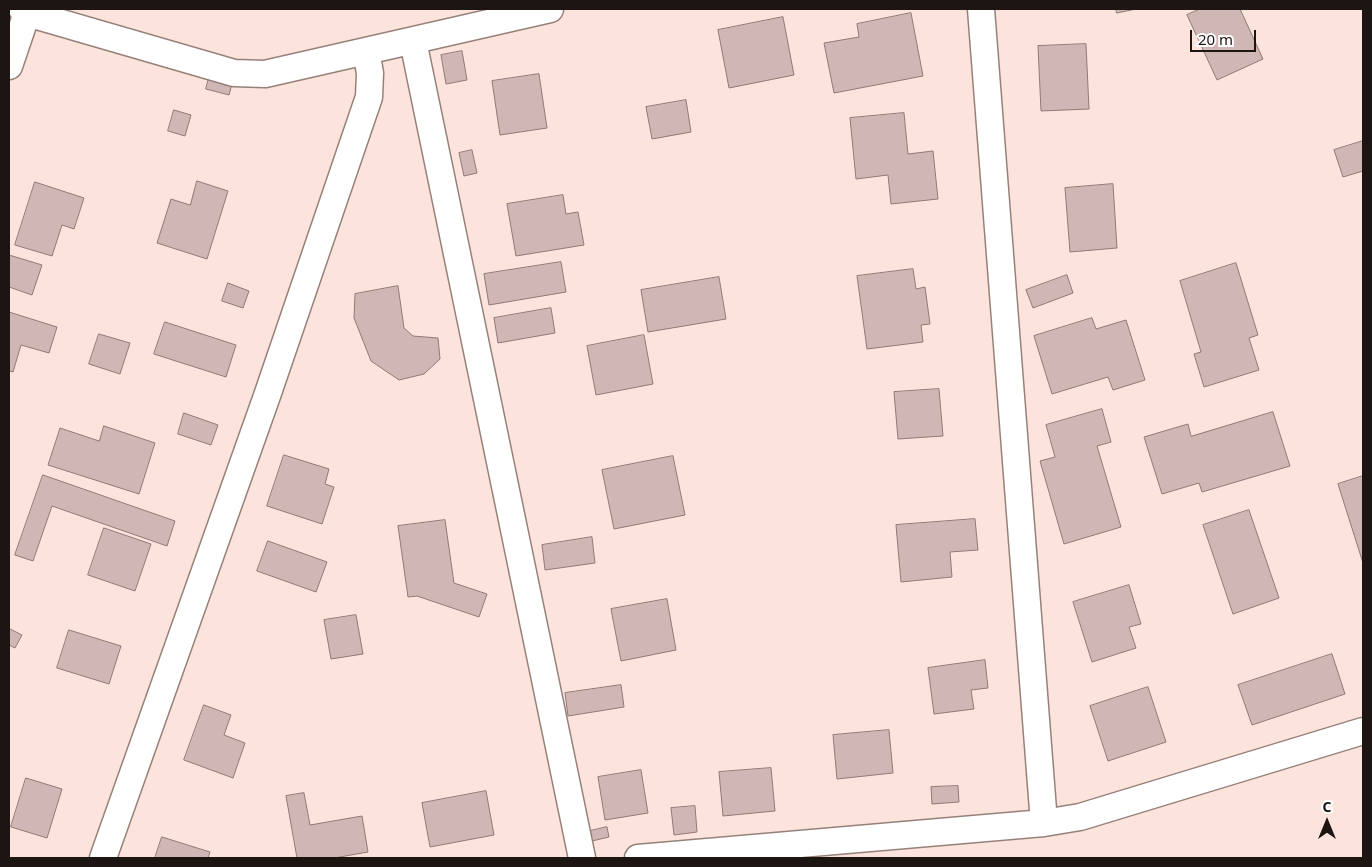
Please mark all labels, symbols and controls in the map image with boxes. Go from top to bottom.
scale bar [1192,20,1258,52]
text: 20 m [1198,29,1233,49]
north arrow [1302,797,1352,847]
text: С [1322,797,1332,816]

